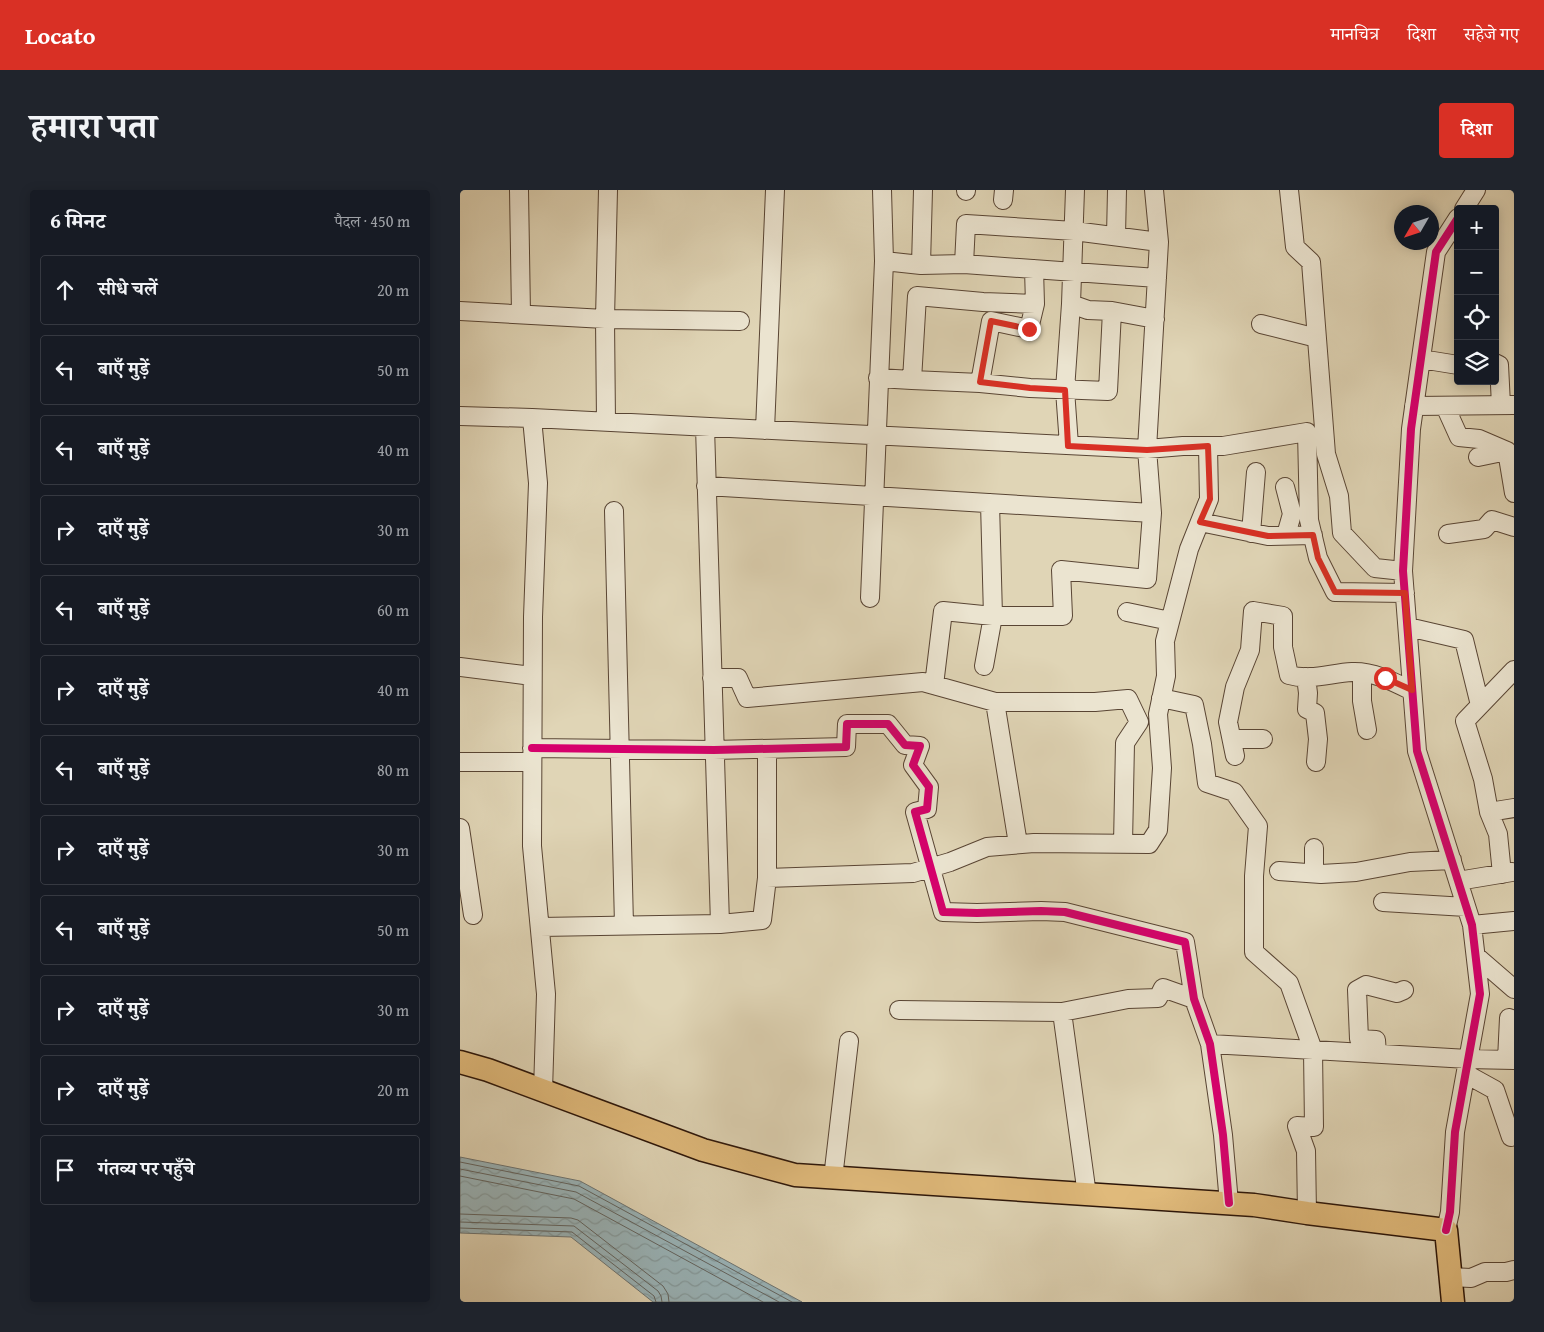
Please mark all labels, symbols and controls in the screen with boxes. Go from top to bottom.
text: Locato [25,18,96,53]
text: मानचित्र [1330,20,1379,47]
text: दिशा [1407,20,1436,47]
text: सहेजे गए [1464,20,1519,47]
text: हमारा पता [30,100,157,151]
button: दिशा [1439,103,1514,158]
text: 6 मिनट [50,205,105,236]
north arrow [1394,205,1439,250]
map controls [1454,205,1499,385]
button: + [1454,205,1499,250]
text: पैदल · 450 m [334,209,410,233]
button: − [1454,250,1499,295]
text: सीधे चलें [98,274,157,302]
icon: ahead [51,276,79,304]
text: 20 m [377,278,409,302]
button: locate [1454,295,1499,340]
route end [1018,318,1041,341]
button: layers [1454,340,1499,385]
text: बाएँ मुड़ें [98,354,149,382]
icon: left [51,356,79,384]
text: 50 m [377,358,409,382]
text: बाएँ मुड़ें [98,434,149,462]
icon: left [51,436,79,464]
text: 40 m [377,438,409,462]
text: दाएँ मुड़ें [98,514,149,542]
icon: right [51,516,79,544]
text: 30 m [377,518,409,542]
text: बाएँ मुड़ें [98,594,149,622]
icon: left [51,596,79,624]
text: 60 m [377,598,409,622]
route start [1374,667,1397,690]
text: दाएँ मुड़ें [98,674,149,702]
icon: right [51,676,79,704]
text: 40 m [377,678,409,702]
text: बाएँ मुड़ें [98,754,149,782]
icon: left [51,756,79,784]
text: 80 m [377,758,409,782]
text: दाएँ मुड़ें [98,834,149,862]
icon: right [51,836,79,864]
text: 30 m [377,838,409,862]
text: बाएँ मुड़ें [98,914,149,942]
icon: left [51,916,79,944]
text: 50 m [377,918,409,942]
text: दाएँ मुड़ें [98,994,149,1022]
icon: right [51,996,79,1024]
text: 30 m [377,998,409,1022]
text: दाएँ मुड़ें [98,1074,149,1102]
icon: right [51,1076,79,1104]
text: 20 m [377,1078,409,1102]
text: गंतव्य पर पहुँचे [98,1154,194,1182]
icon: arrive [51,1156,79,1184]

